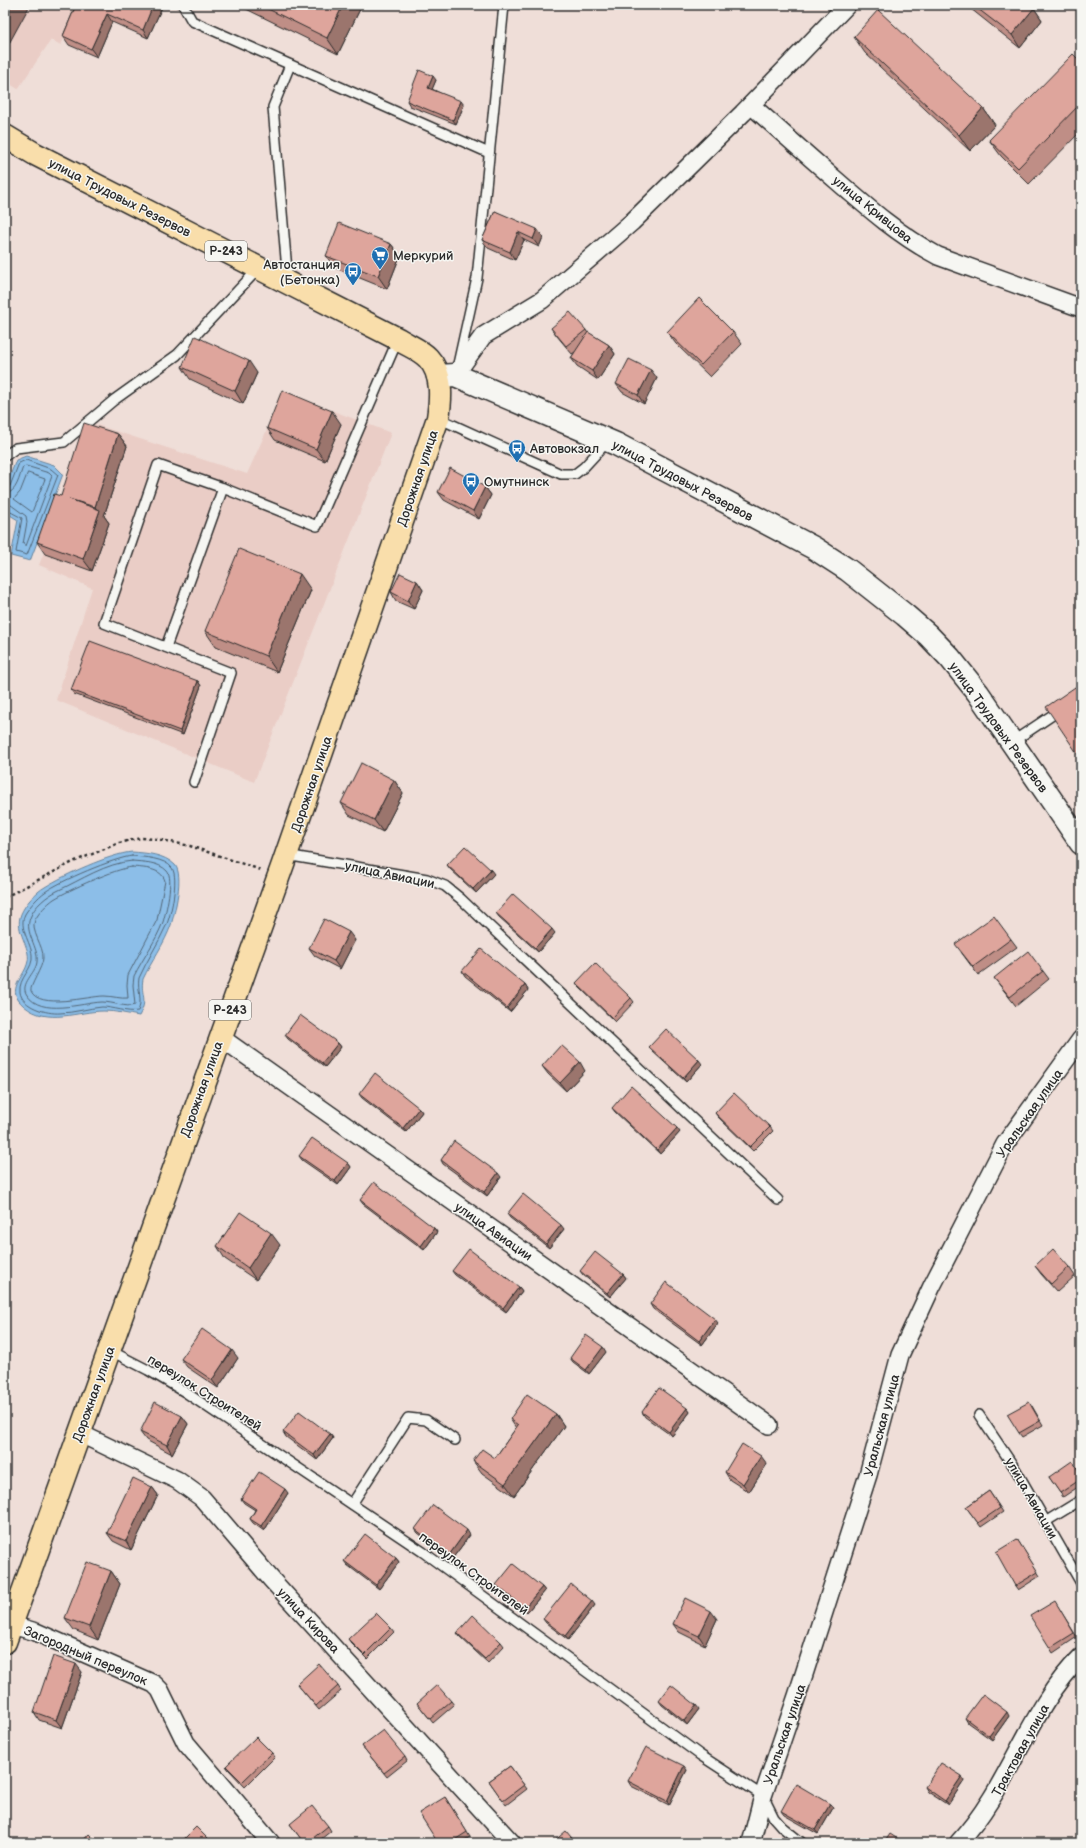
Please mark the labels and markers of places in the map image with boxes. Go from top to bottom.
supermarket icon: Меркурий [370,245,390,270]
place label: Меркурий [393,248,453,264]
place label: Автостанция (Бетонка) [262,257,340,288]
bus stop icon: Автостанция (Бетонка) [343,261,363,286]
bus stop icon: Автовокзал [507,438,527,463]
place label: Автовокзал [529,441,599,457]
bus stop icon: Омутнинск [461,471,481,496]
place label: Омутнинск [484,474,549,490]

